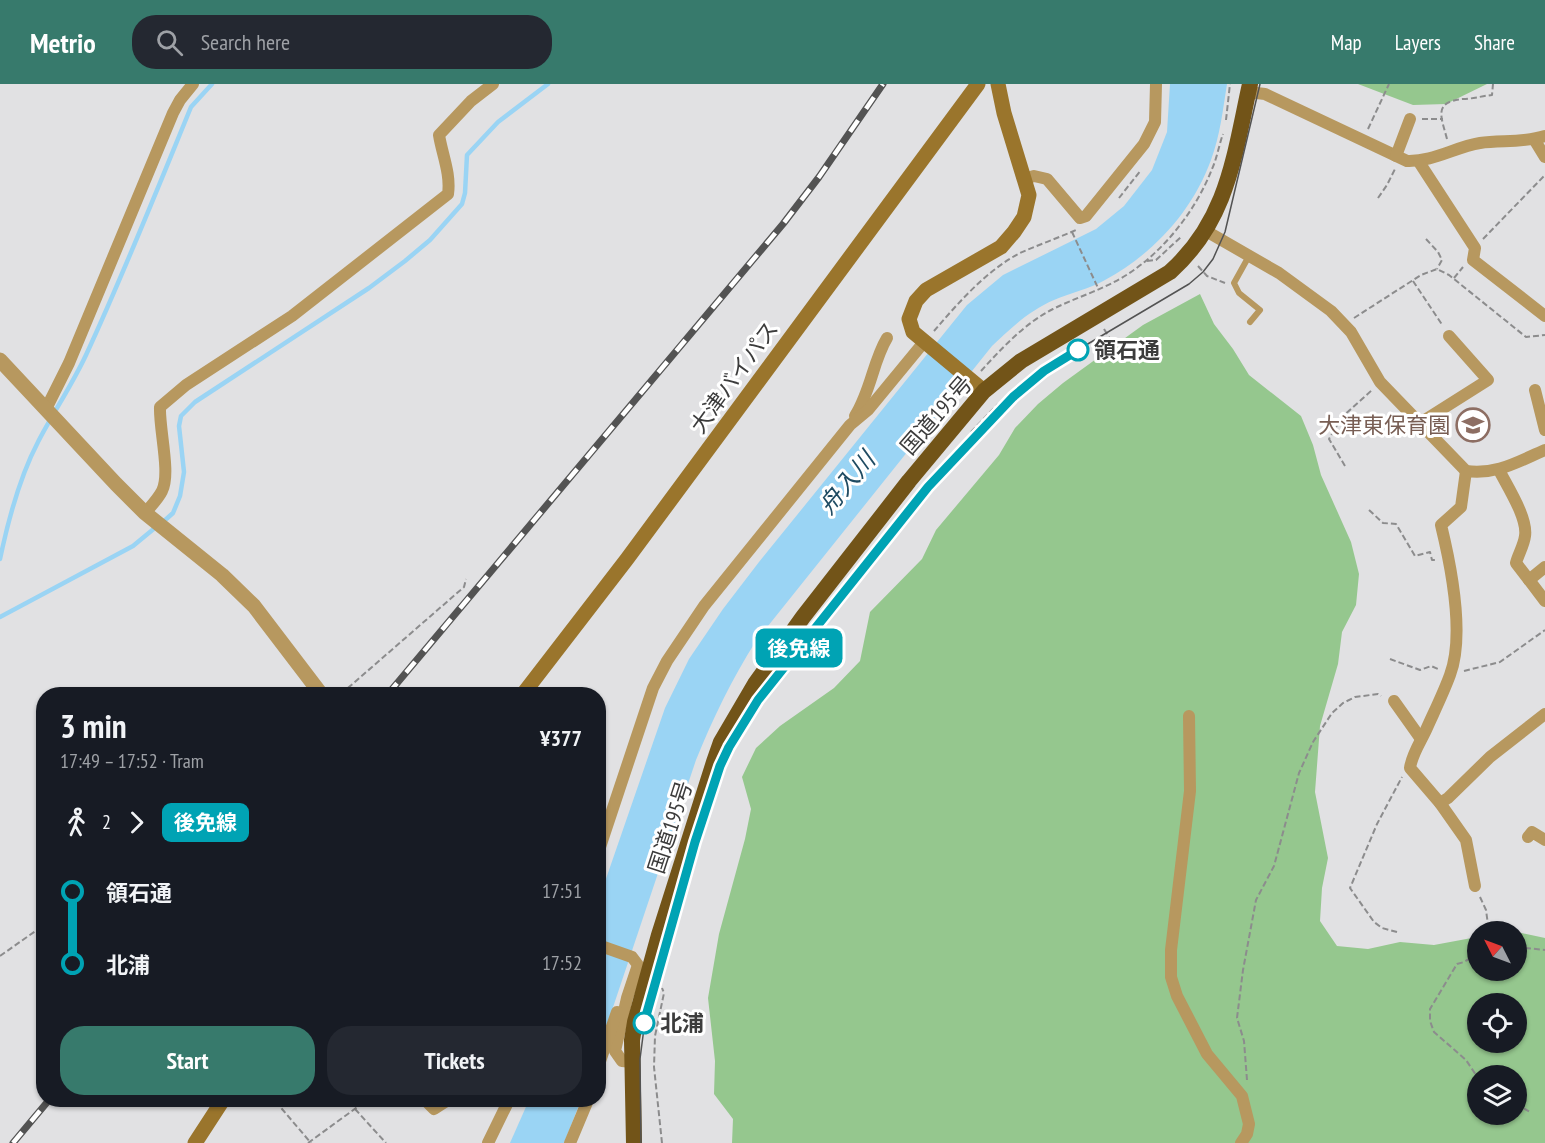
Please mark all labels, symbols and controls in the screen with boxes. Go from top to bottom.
search box [132,15,552,69]
text: Metrio [30,24,96,61]
icon: search [153,26,186,59]
text: Search here [201,28,290,56]
text: Map [1331,29,1362,56]
text: Layers [1395,29,1441,56]
text: Share [1474,29,1515,56]
street label: 大津バイパス [684,316,784,438]
place label: 領石通 [1094,336,1160,364]
marker: 領石通 [1067,339,1089,361]
street label: 国道195号 [894,370,978,460]
school or university icon: 大津東保育園 [1455,407,1491,443]
place label: 大津東保育園 [1318,411,1450,439]
water label: 舟入川 [812,443,884,520]
line badge: 後免線 [764,628,834,668]
text: 後免線 [768,635,831,662]
text: 3 min [60,704,127,747]
text: ¥377 [540,724,582,752]
text: 17:49 – 17:52 · Tram [60,748,204,774]
street label: 国道195号 [642,777,698,877]
icon: walk [60,806,93,839]
icon: forward [120,806,153,839]
text: 2 [102,809,111,835]
text: 後免線 [174,809,237,836]
text: 17:51 [542,878,582,904]
text: 領石通 [106,879,172,907]
north arrow [1467,921,1527,981]
map controls [1467,921,1527,1125]
text: 17:52 [542,950,582,976]
text: 北浦 [106,951,150,979]
button: locate [1467,993,1527,1053]
place label: 北浦 [660,1009,704,1037]
marker: 北浦 [633,1012,655,1034]
button: Start [60,1026,315,1095]
button: Tickets [327,1026,582,1095]
button: layers [1467,1065,1527,1125]

